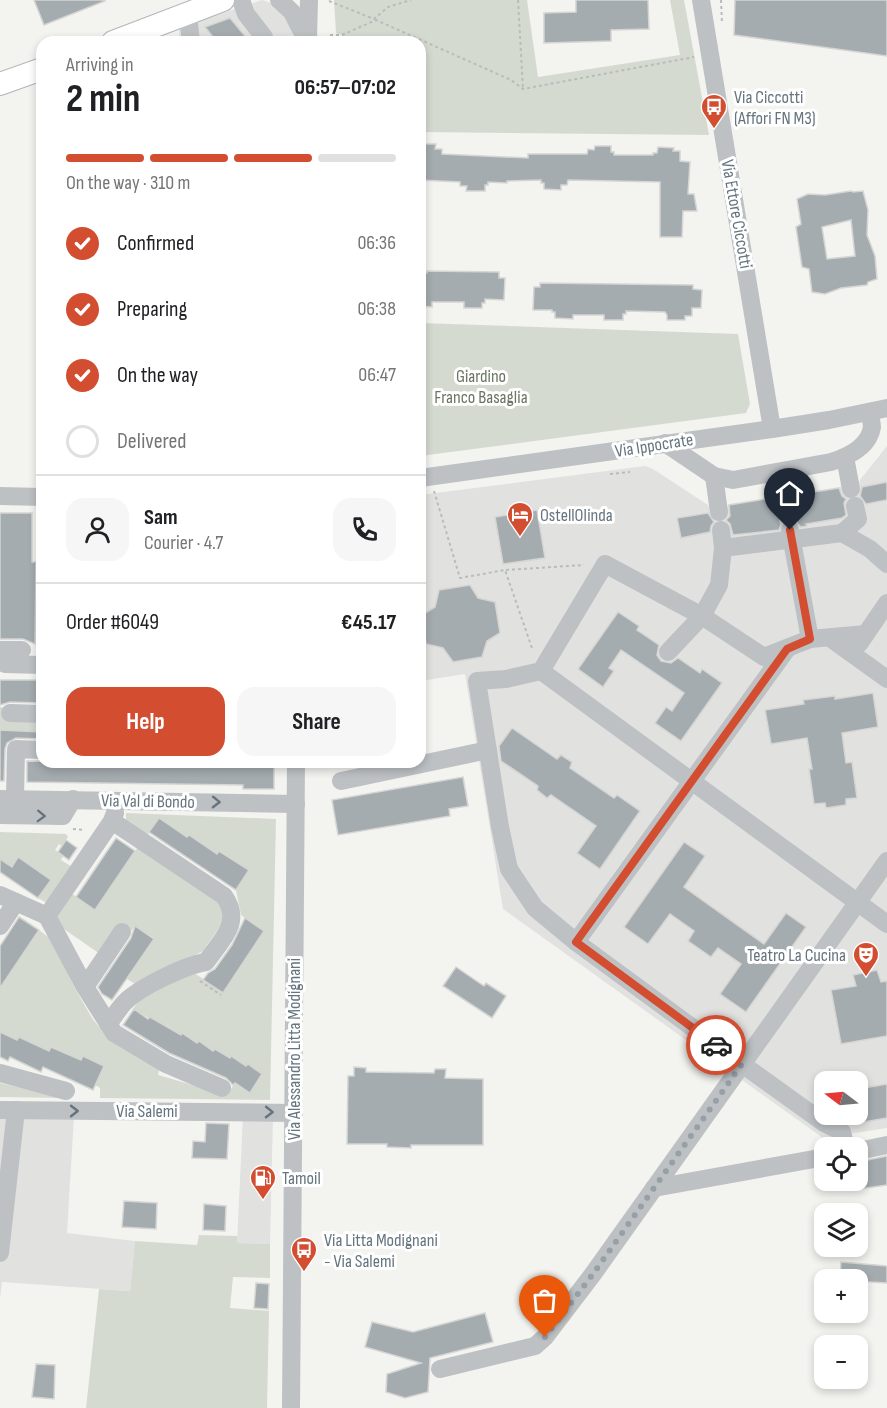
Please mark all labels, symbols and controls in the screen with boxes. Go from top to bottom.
text: Arriving in [66,53,134,77]
text: 06:57–07:02 [295,74,396,101]
text: 2 min [66,76,140,123]
place label: Via Ciccotti (Affori FN M3) [734,87,816,129]
bus stop icon: Via Ciccotti (Affori FN M3) [699,92,729,130]
street label: Via Ettore Ciccotti [717,158,756,270]
text: On the way · 310 m [66,171,190,195]
icon: check [66,227,99,260]
text: Confirmed [117,230,194,257]
text: 06:36 [357,231,396,255]
icon: check [66,293,99,326]
text: Preparing [117,296,187,323]
text: 06:38 [357,297,396,321]
icon: check [66,359,99,392]
text: On the way [117,362,198,389]
text: 06:47 [358,363,396,387]
park label: Giardino Franco Basaglia [434,366,528,408]
text: Delivered [117,428,186,455]
street label: Via Ippocrate [614,429,695,462]
pin [764,468,815,530]
icon: home [773,477,806,510]
button: person [66,498,129,561]
button: phone [333,498,396,561]
hotel icon: OstellOlinda [505,500,535,538]
text: Sam [144,504,178,531]
place label: OstellOlinda [540,505,613,526]
text: Courier · 4.7 [144,531,223,555]
text: Order #6049 [66,609,159,636]
text: €45.17 [341,609,396,636]
button: Help [66,687,225,756]
button: Share [237,687,396,756]
street label: Via Val di Bondo [101,790,195,813]
one-way arrow [211,796,220,808]
one-way arrow [37,809,46,822]
theatre icon: Teatro La Cucina [851,940,881,978]
place label: Teatro La Cucina [747,945,846,966]
street label: Via Alessandro Litta Modignani [284,958,305,1140]
courier [686,1015,746,1075]
icon: car [700,1029,733,1062]
north arrow [814,1071,868,1125]
map controls [814,1071,868,1389]
street label: Via Salemi [116,1101,178,1122]
one-way arrow [70,1105,79,1117]
one-way arrow [265,1106,274,1119]
button: locate [814,1137,868,1191]
fuel station icon: Tamoil [248,1163,278,1201]
place label: Tamoil [282,1168,321,1189]
button: layers [814,1203,868,1257]
place label: Via Litta Modignani - Via Salemi [324,1230,438,1272]
bus stop icon: Via Litta Modignani - Via Salemi [289,1235,319,1273]
button: + [814,1269,868,1323]
pin [519,1275,570,1337]
icon: bag [528,1284,561,1317]
button: − [814,1335,868,1389]

